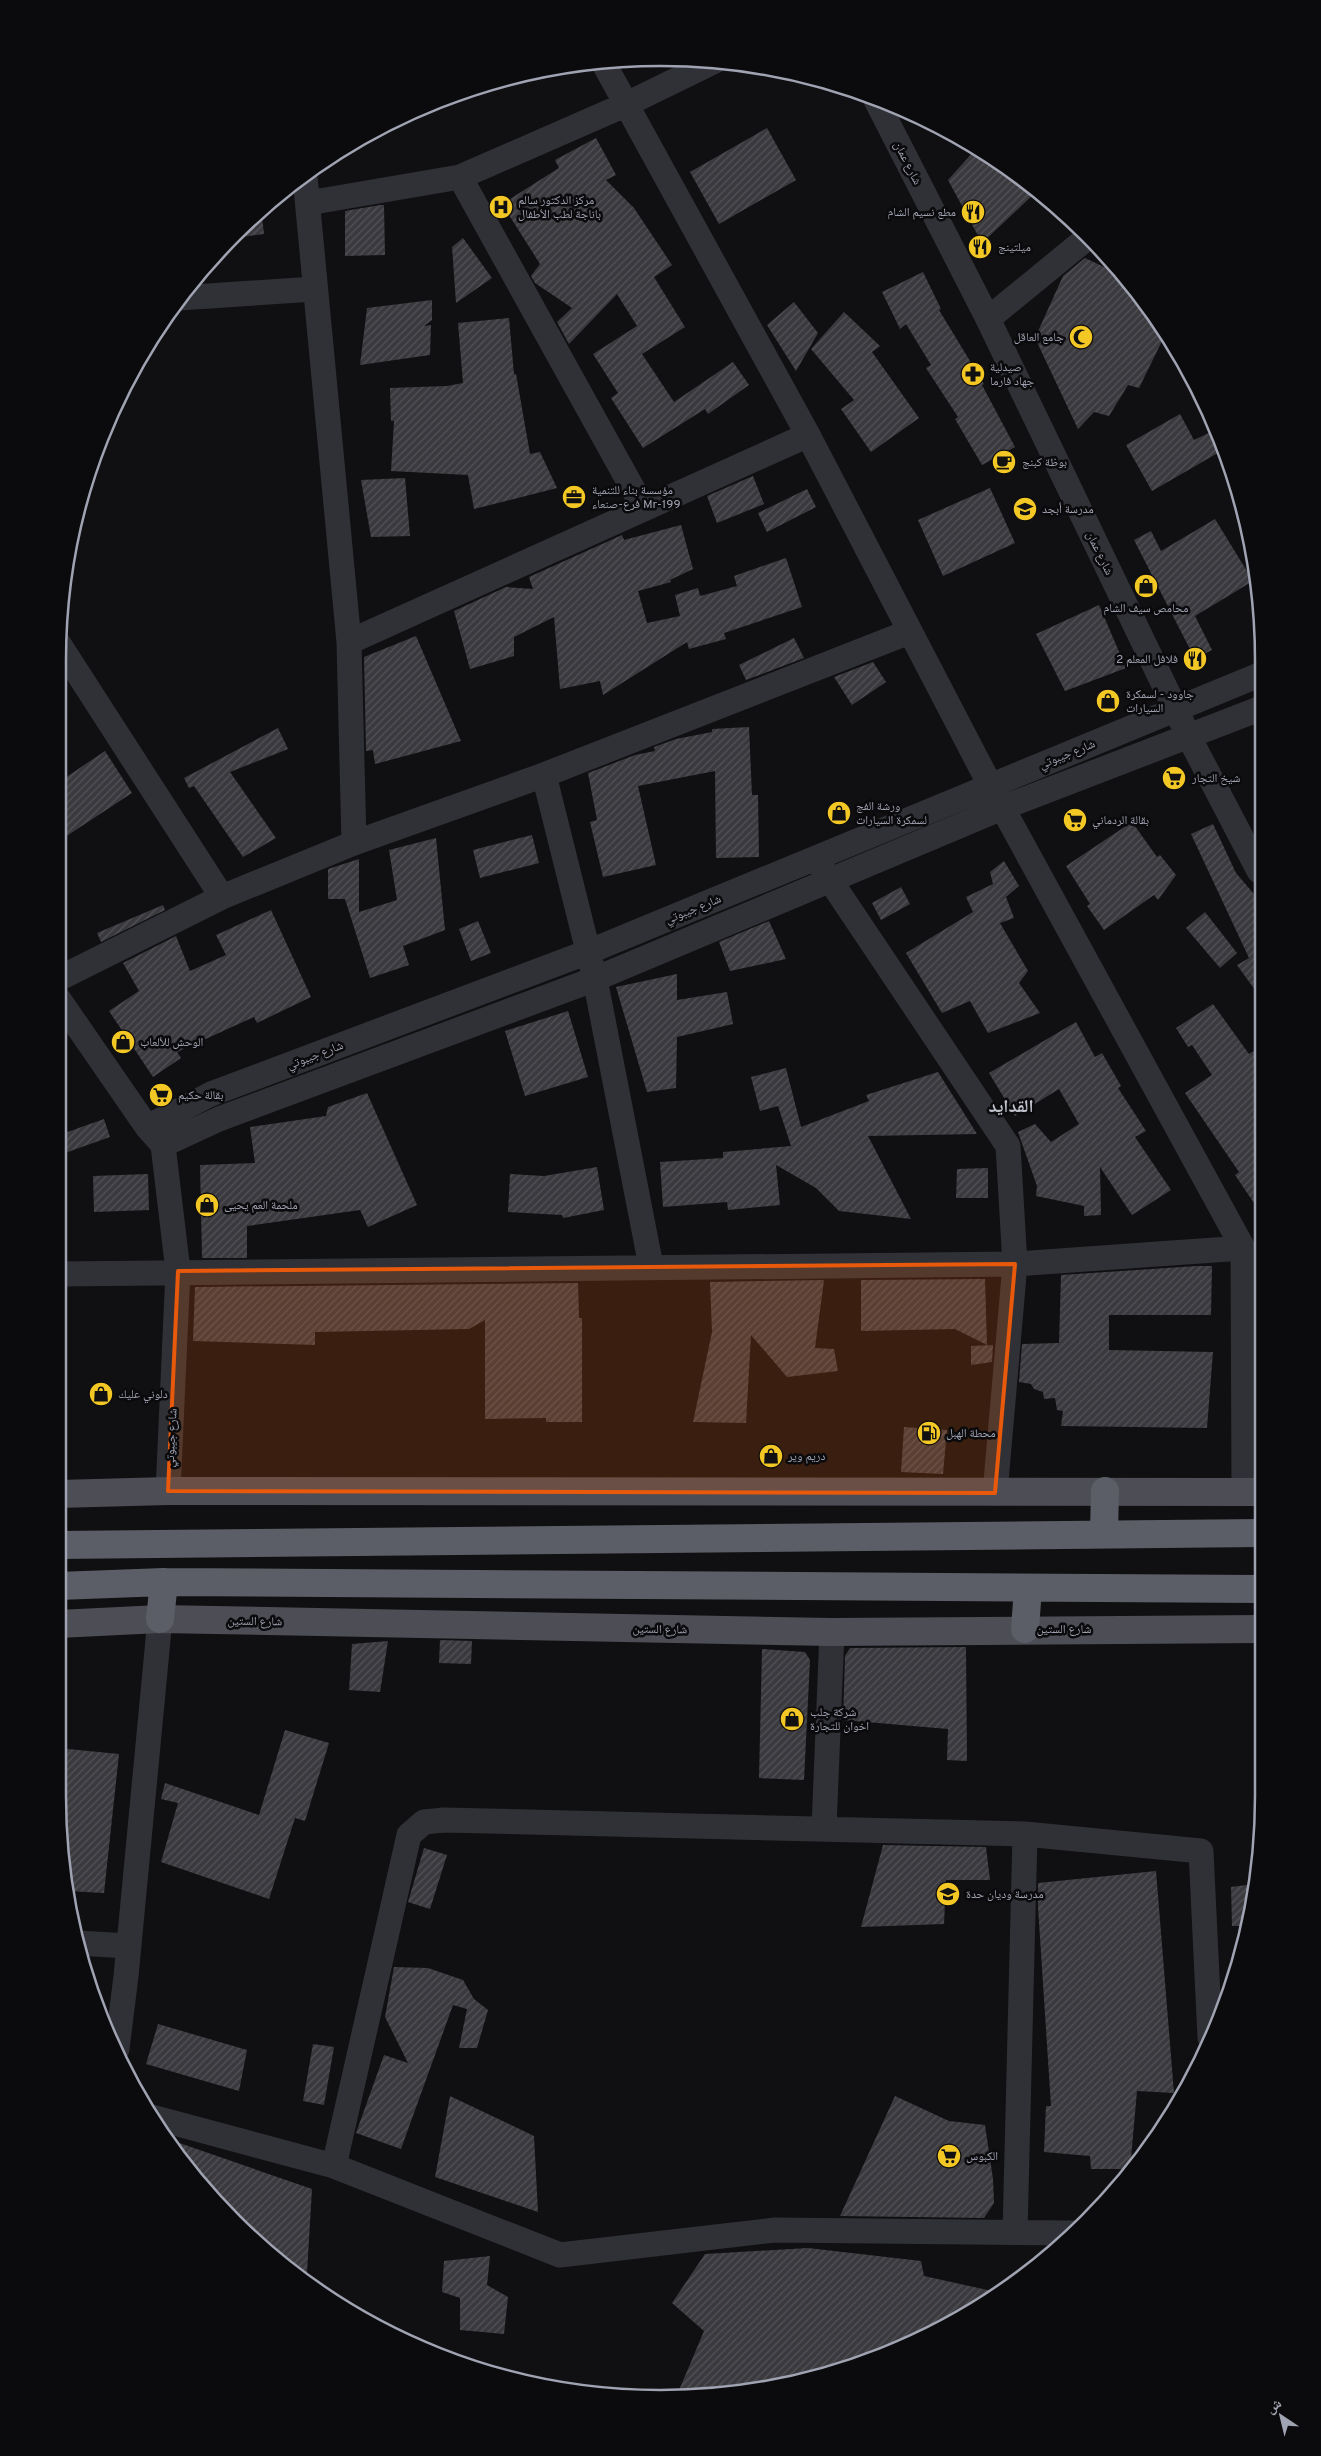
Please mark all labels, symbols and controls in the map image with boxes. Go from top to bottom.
street label: شارع عمان [889,139,925,188]
place label: مركز الدكتور سالم باناجة لطب الأطفال [518,193,601,223]
hospital icon: مركز الدكتور سالم باناجة لطب الأطفال [488,194,514,220]
restaurant icon: مطع نسيم الشام [960,199,986,225]
place label: مطع نسيم الشام [887,205,956,221]
restaurant icon: ميلتينج [967,234,993,260]
place label: ميلتينج [998,240,1031,256]
mosque icon: جامع العاقل [1068,324,1094,350]
place label: جامع العاقل [1014,330,1064,346]
place label: صيدلية جهاد فارما [990,360,1035,390]
pharmacy icon: صيدلية جهاد فارما [960,361,986,387]
cafe icon: بوظة كبنج [991,449,1017,475]
place label: بوظة كبنج [1022,455,1067,471]
place label: مؤسسة بناء للتنمية فرع-صنعاء Mr-199 [592,483,681,513]
office icon: مؤسسة بناء للتنمية فرع-صنعاء Mr-199 [561,484,587,510]
school or university icon: مدرسة أبجد [1012,496,1038,522]
place label: مدرسة أبجد [1042,502,1094,518]
street label: شارع عمان [1082,529,1117,578]
shop icon: محامص سيف الشام [1133,573,1159,599]
place label: محامص سيف الشام [1103,601,1189,617]
restaurant icon: فلافل المعلم 2 [1182,646,1208,672]
place label: فلافل المعلم 2 [1116,652,1178,668]
place label: جاوود - لسمكرة السيارات [1126,687,1194,717]
shop icon: جاوود - لسمكرة السيارات [1095,688,1121,714]
street label: شارع جيبوتي [1037,736,1098,774]
supermarket icon: شيخ التجار [1161,765,1187,791]
place label: شيخ التجار [1191,771,1241,787]
place label: ورشة الفج لسمكرة السيارات [856,799,927,829]
shop icon: ورشة الفج لسمكرة السيارات [826,800,852,826]
supermarket icon: بقالة الردماني [1062,807,1088,833]
place label: بقالة الردماني [1092,813,1149,830]
street label: شارع جيبوتي [663,891,724,929]
shop icon: الوحش للألعاب [110,1029,136,1055]
place label: الوحش للألعاب [140,1035,203,1051]
street label: شارع جيبوتي [285,1038,346,1075]
supermarket icon: بقالة حكيم [148,1082,174,1108]
place label: بقالة حكيم [178,1088,224,1104]
district label: القدايد [988,1096,1034,1119]
shop icon: ملحمة العم يحيى [194,1192,220,1218]
place label: ملحمة العم يحيى [224,1198,298,1214]
shop icon: دلوني عليك [88,1381,114,1407]
place label: دلوني عليك [118,1387,168,1404]
street label: شارع جيبوتي [162,1408,183,1468]
fuel station icon: محطة الهبل [916,1420,942,1446]
place label: محطة الهبل [946,1426,996,1442]
shop icon: دريم وير [758,1443,784,1469]
place label: دريم وير [787,1449,825,1465]
street label: شارع الستين [228,1614,283,1630]
street label: شارع الستين [633,1622,688,1638]
street label: شارع الستين [1037,1622,1091,1638]
place label: شركة جلب اخوان للتجارة [810,1705,869,1735]
shop icon: شركة جلب اخوان للتجارة [779,1706,805,1732]
school or university icon: مدرسة وديان حدة [935,1881,961,1907]
place label: مدرسة وديان حدة [966,1887,1044,1903]
supermarket icon: الكبوس [936,2143,962,2169]
place label: الكبوس [966,2149,998,2165]
north arrow [1256,2391,1306,2441]
text: ش [1263,2395,1285,2418]

